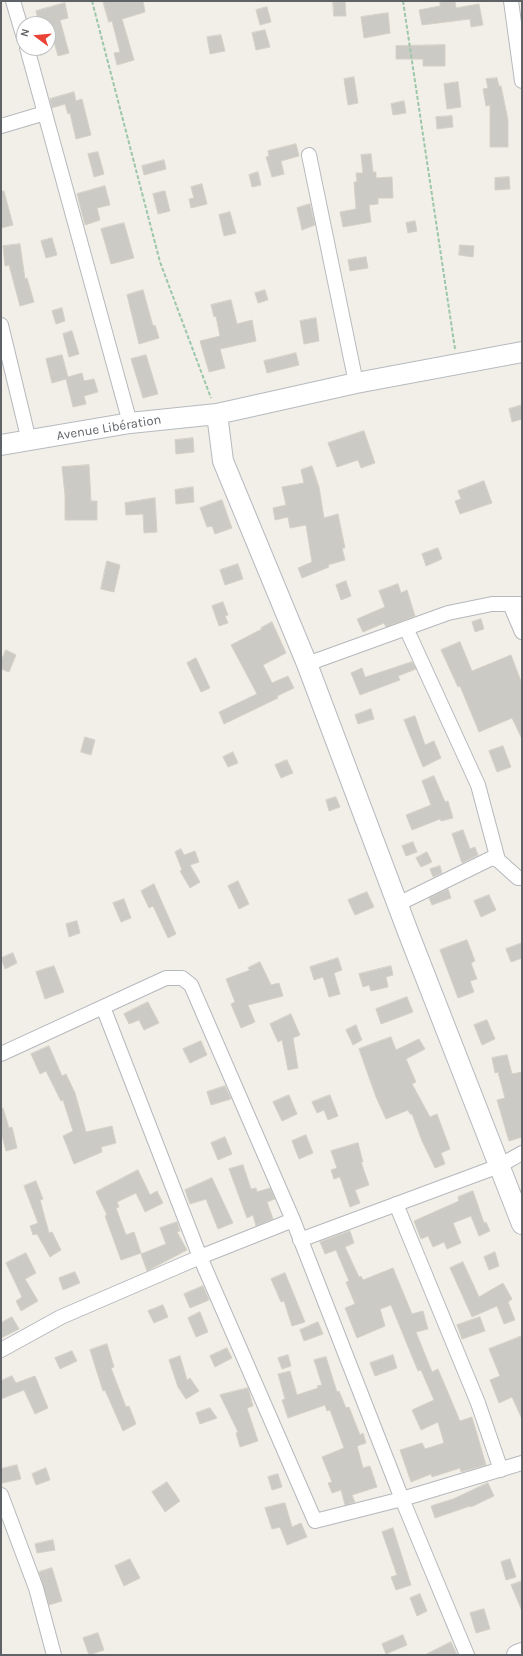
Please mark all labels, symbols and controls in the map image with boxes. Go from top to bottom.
north arrow [16,16,56,56]
text: N [18,27,32,38]
street label: Avenue Libération [56,412,162,444]

